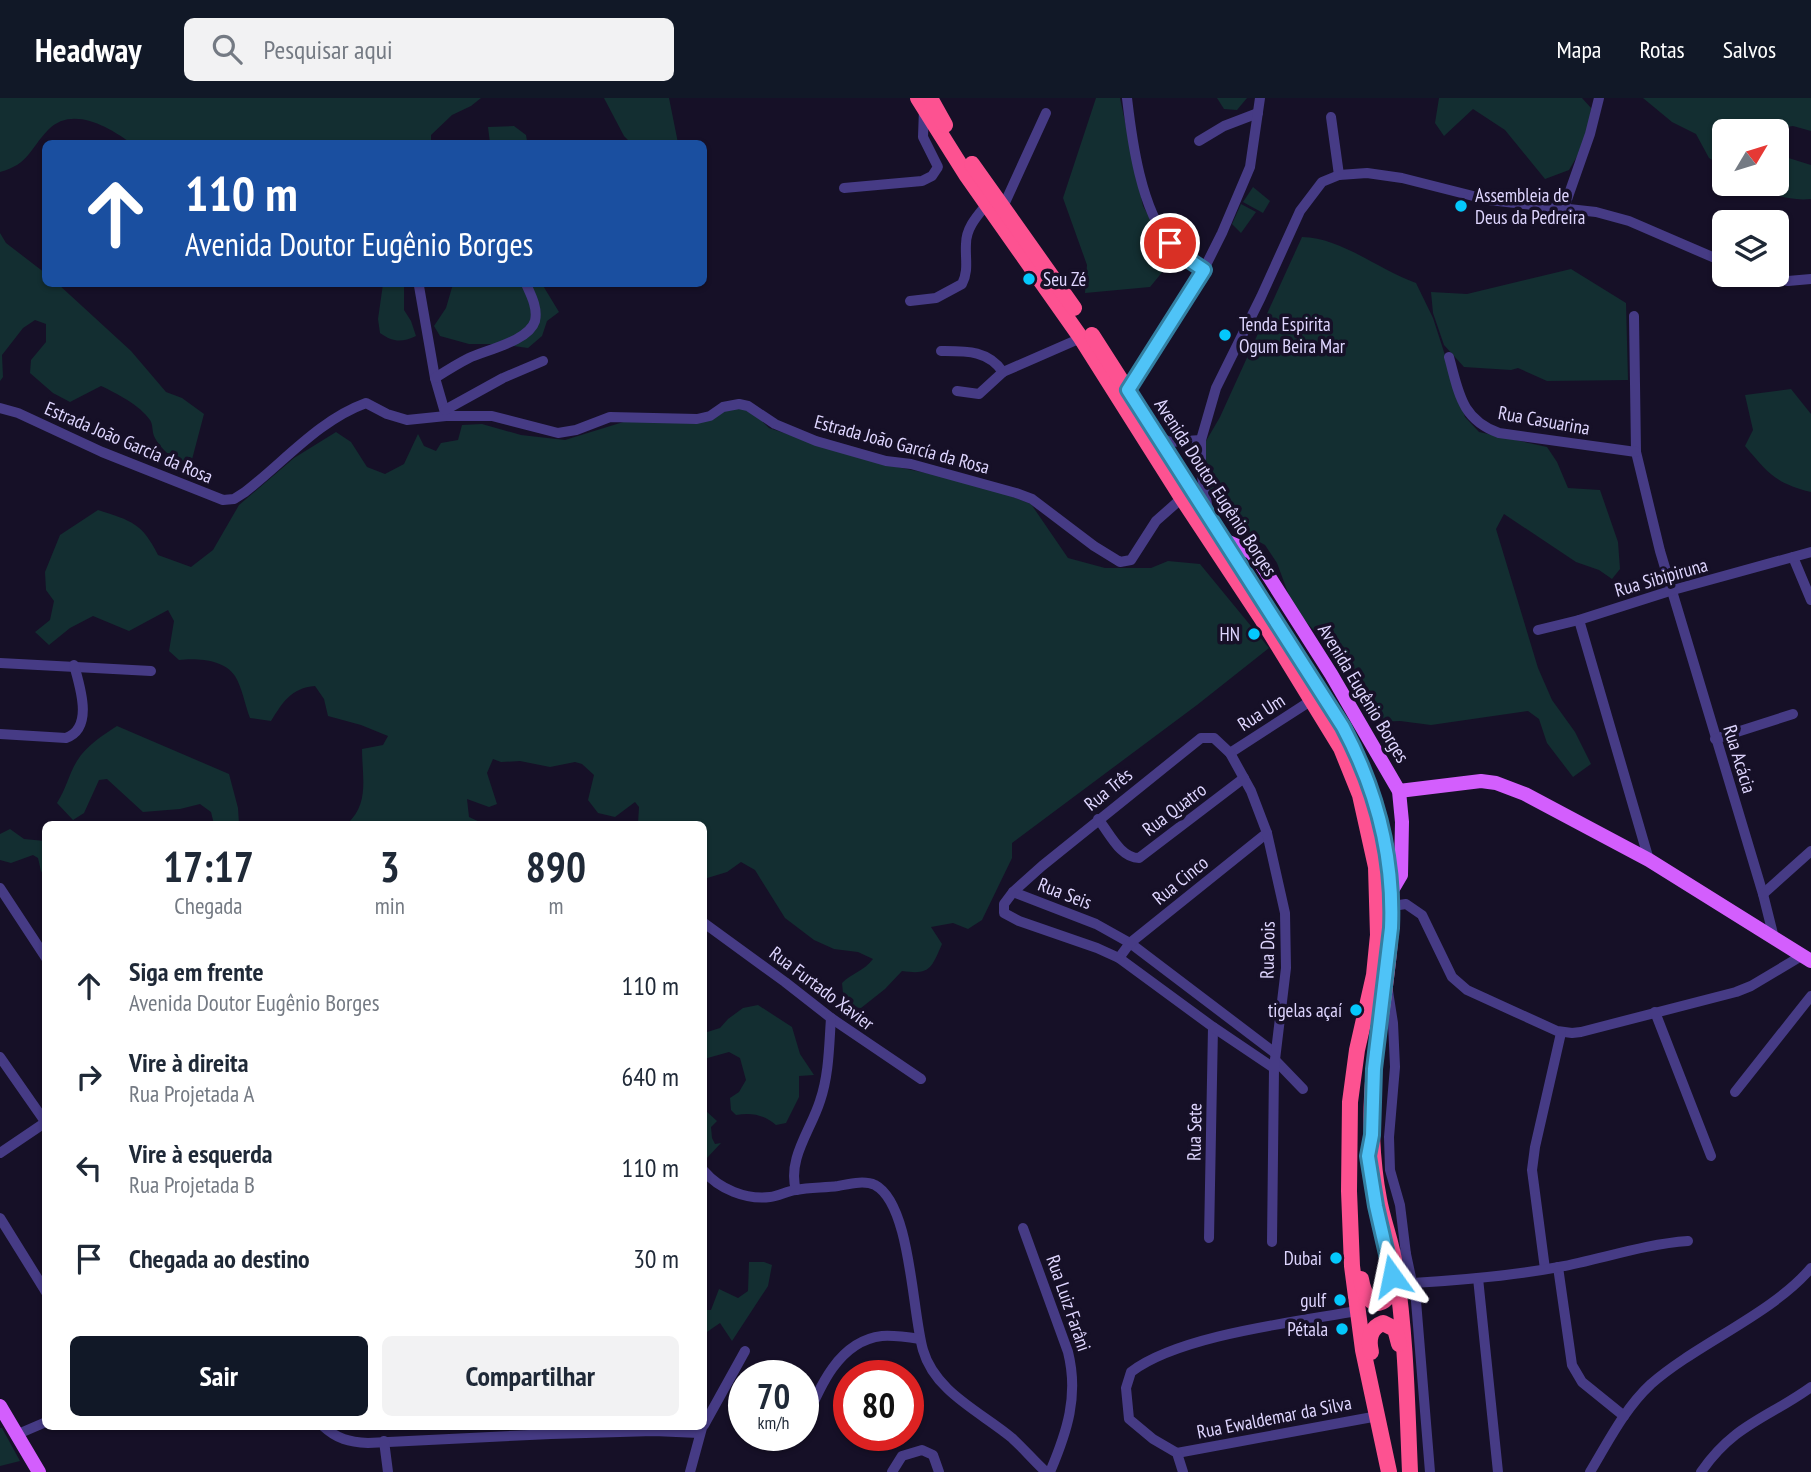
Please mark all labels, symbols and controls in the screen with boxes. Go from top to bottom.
search box [184,18,674,81]
text: Headway [35,28,142,71]
icon: search [208,30,246,68]
text: Pesquisar aqui [264,33,393,66]
text: Mapa [1557,34,1601,65]
text: Rotas [1639,34,1685,65]
text: Salvos [1723,34,1776,65]
north arrow [1712,119,1788,196]
map controls [1712,119,1789,287]
text: 110 m [185,161,298,225]
icon: ahead [70,168,161,259]
place label: Assembleia de Deus da Pedreira [1475,183,1585,229]
marker: Assembleia de Deus da Pedreira [1453,198,1469,214]
button: layers [1712,210,1789,287]
pin [1140,213,1200,273]
text: Avenida Doutor Eugênio Borges [185,223,533,265]
icon: arrive [1151,224,1189,262]
place label: Seu Zé [1043,267,1087,291]
marker: Seu Zé [1021,271,1037,287]
place label: Tenda Espirita Ogum Beira Mar [1239,312,1346,358]
marker: Tenda Espirita Ogum Beira Mar [1217,327,1233,343]
street label: Avenida Doutor Eugênio Borges [1150,394,1282,580]
street label: Estrada João García da Rosa [41,396,217,488]
street label: Rua Casuarina [1496,400,1592,440]
street label: Estrada João García da Rosa [812,409,992,479]
street label: Rua Sibipiruna [1612,552,1710,602]
street label: Avenida Eugênio Borges [1313,619,1415,767]
place label: HN [1220,622,1240,646]
marker: HN [1246,626,1262,642]
street label: Rua Um [1233,688,1289,736]
street label: Rua Acácia [1718,722,1762,796]
street label: Rua Três [1079,762,1137,816]
street label: Rua Quatro [1137,777,1211,841]
text: 17:17 [163,839,254,894]
text: 3 [380,839,400,894]
text: 890 [526,839,586,894]
street label: Rua Cinco [1147,850,1213,910]
street label: Rua Seis [1035,872,1095,914]
text: Chegada [174,891,243,920]
text: min [375,891,405,920]
text: m [548,891,563,920]
street label: Rua Dois [1254,921,1280,979]
street label: Rua Furtado Xavier [765,941,880,1036]
text: Siga em frente [129,955,264,988]
icon: ahead [70,967,108,1005]
text: 110 m [621,969,679,1002]
text: Avenida Doutor Eugênio Borges [129,988,379,1017]
place label: tigelas açaí [1268,998,1342,1022]
marker: tigelas açaí [1348,1002,1364,1018]
text: Vire à direita [129,1046,248,1079]
icon: right [70,1058,108,1096]
text: 640 m [621,1060,679,1093]
text: Rua Projetada A [129,1079,254,1108]
street label: Rua Sete [1181,1103,1207,1161]
text: Vire à esquerda [129,1137,272,1170]
icon: left [70,1149,108,1187]
text: 110 m [621,1151,679,1184]
text: Rua Projetada B [129,1170,255,1199]
position arrow [1355,1239,1429,1313]
icon: arrive [70,1240,108,1278]
text: Chegada ao destino [129,1242,310,1275]
text: 30 m [633,1242,679,1275]
place label: Dubai [1284,1246,1322,1270]
marker: Dubai [1328,1250,1344,1266]
street label: Rua Luiz Farâni [1041,1252,1097,1354]
place label: gulf [1300,1288,1327,1312]
marker: gulf [1332,1292,1348,1308]
place label: Pétala [1287,1317,1328,1341]
marker: Pétala [1334,1321,1350,1337]
button: Sair [70,1336,368,1416]
button: Compartilhar [382,1336,679,1416]
speed limit sign: 80 [833,1360,924,1451]
text: 70 [757,1373,790,1419]
street label: Rua Ewaldemar da Silva [1195,1390,1353,1444]
text: km/h [758,1411,789,1434]

